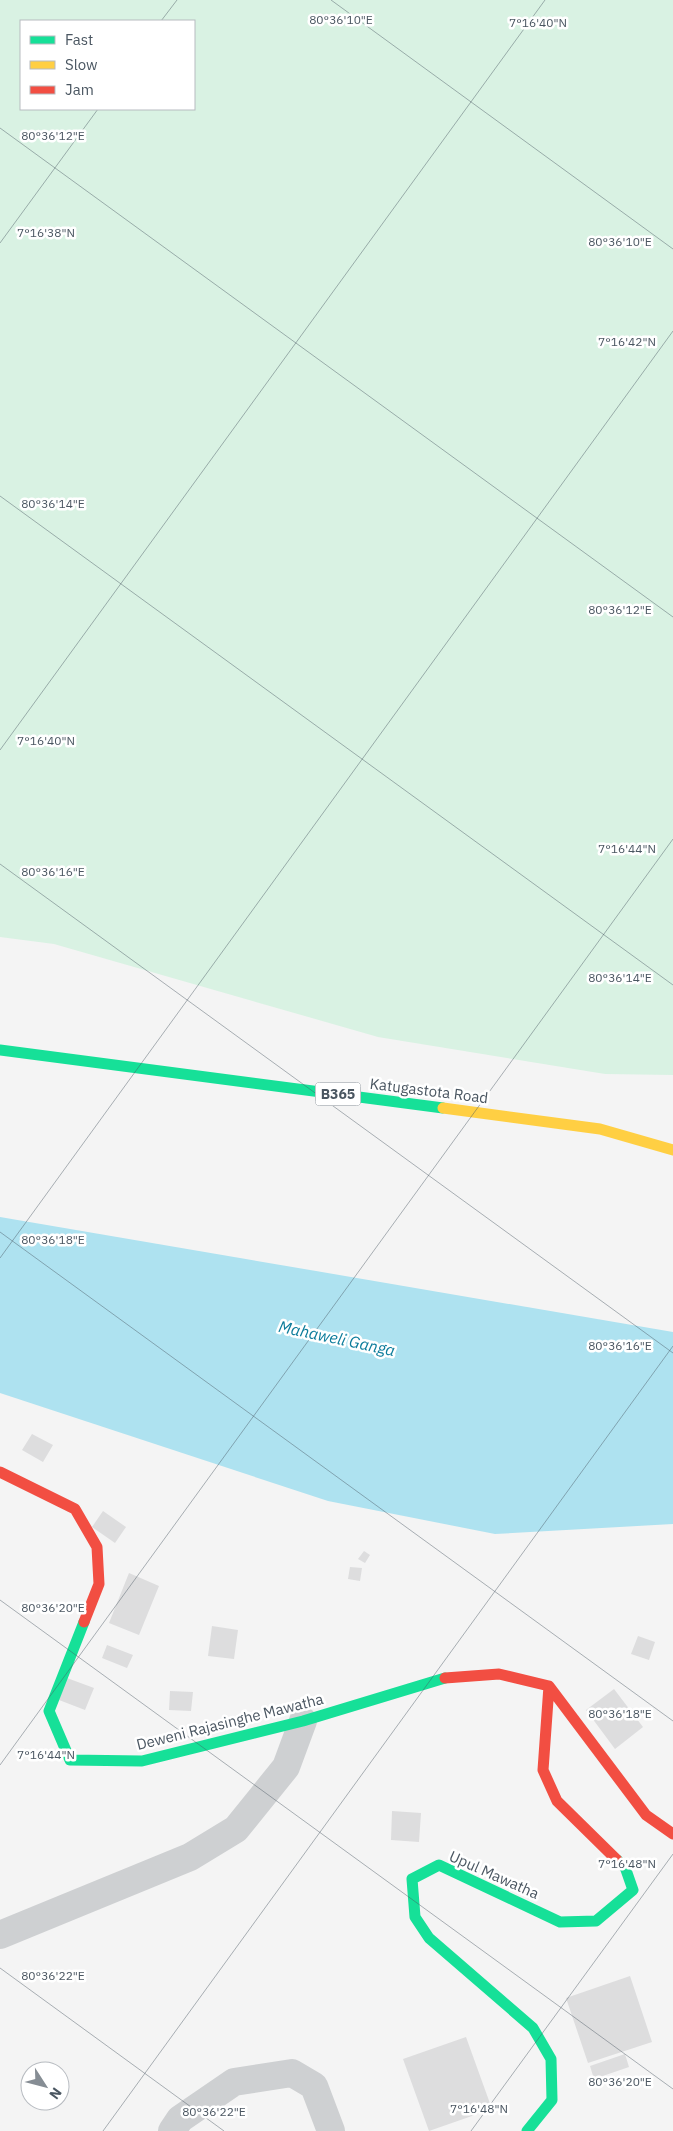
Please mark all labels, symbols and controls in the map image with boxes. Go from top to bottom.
text: 80°36'10"E [309,12,373,27]
text: 7°16'40"N [509,15,567,30]
legend [20,20,195,110]
text: Fast [65,30,93,49]
text: Slow [65,55,98,74]
text: Jam [65,80,94,99]
text: 80°36'12"E [21,128,85,143]
text: 7°16'38"N [17,225,75,240]
text: 80°36'10"E [588,234,652,249]
text: 7°16'42"N [598,334,656,349]
text: 80°36'14"E [21,496,85,511]
text: 80°36'12"E [588,602,652,617]
text: 7°16'40"N [17,733,75,748]
text: 7°16'44"N [598,841,656,856]
text: 80°36'16"E [21,864,85,879]
text: 80°36'14"E [588,970,652,985]
street label: Katugastota Road [369,1074,489,1107]
road number: B365 [316,1082,360,1106]
text: 80°36'18"E [21,1232,85,1247]
water label: Mahaweli Ganga [277,1316,397,1360]
text: 80°36'16"E [588,1338,652,1353]
text: 80°36'20"E [21,1600,85,1615]
street label: Deweni Rajasinghe Mawatha [134,1689,325,1754]
text: 80°36'18"E [588,1706,652,1721]
text: 7°16'44"N [17,1747,75,1762]
street label: Upul Mawatha [446,1846,542,1903]
text: 7°16'48"N [598,1856,656,1871]
text: 80°36'22"E [21,1968,85,1983]
north arrow [20,2061,70,2111]
text: 80°36'20"E [588,2074,652,2089]
text: N [45,2084,66,2103]
text: 7°16'48"N [450,2101,508,2116]
text: 80°36'22"E [182,2104,246,2119]

